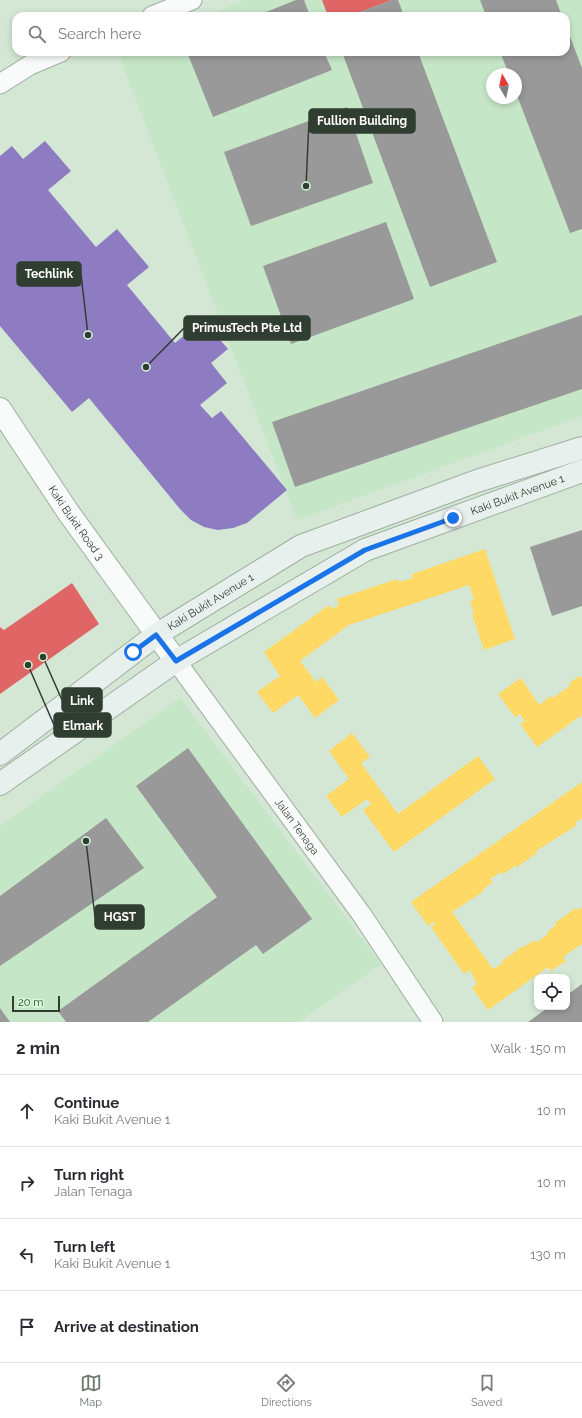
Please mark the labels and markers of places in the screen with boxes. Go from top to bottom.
callout: Fullion Building [309,109,415,133]
callout: Techlink [17,262,81,286]
callout: PrimusTech Pte Ltd [184,316,310,340]
callout: Link [62,688,102,712]
callout: Elmark [54,713,111,737]
callout: HGST [95,905,144,929]

